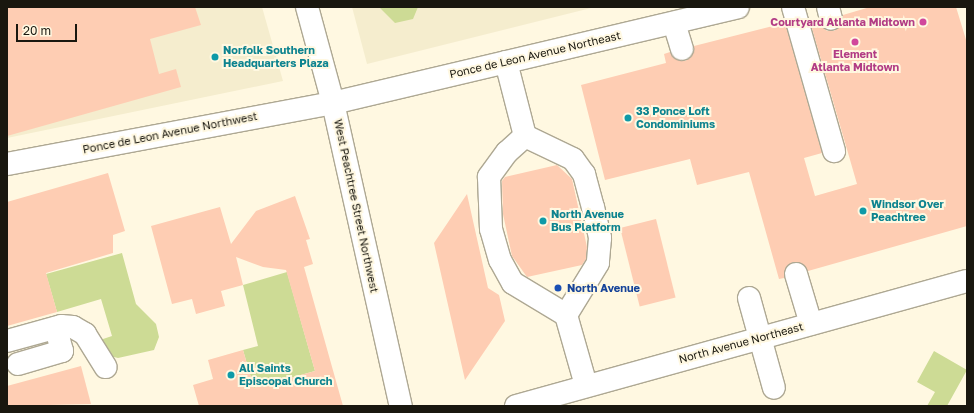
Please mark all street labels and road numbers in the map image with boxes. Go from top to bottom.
street label: Ponce de Leon Avenue Northeast [448,29,622,81]
street label: Ponce de Leon Avenue Northwest [82,110,258,156]
street label: West Peachtree Street Northwest [331,118,381,294]
street label: North Avenue Northeast [677,320,805,366]

